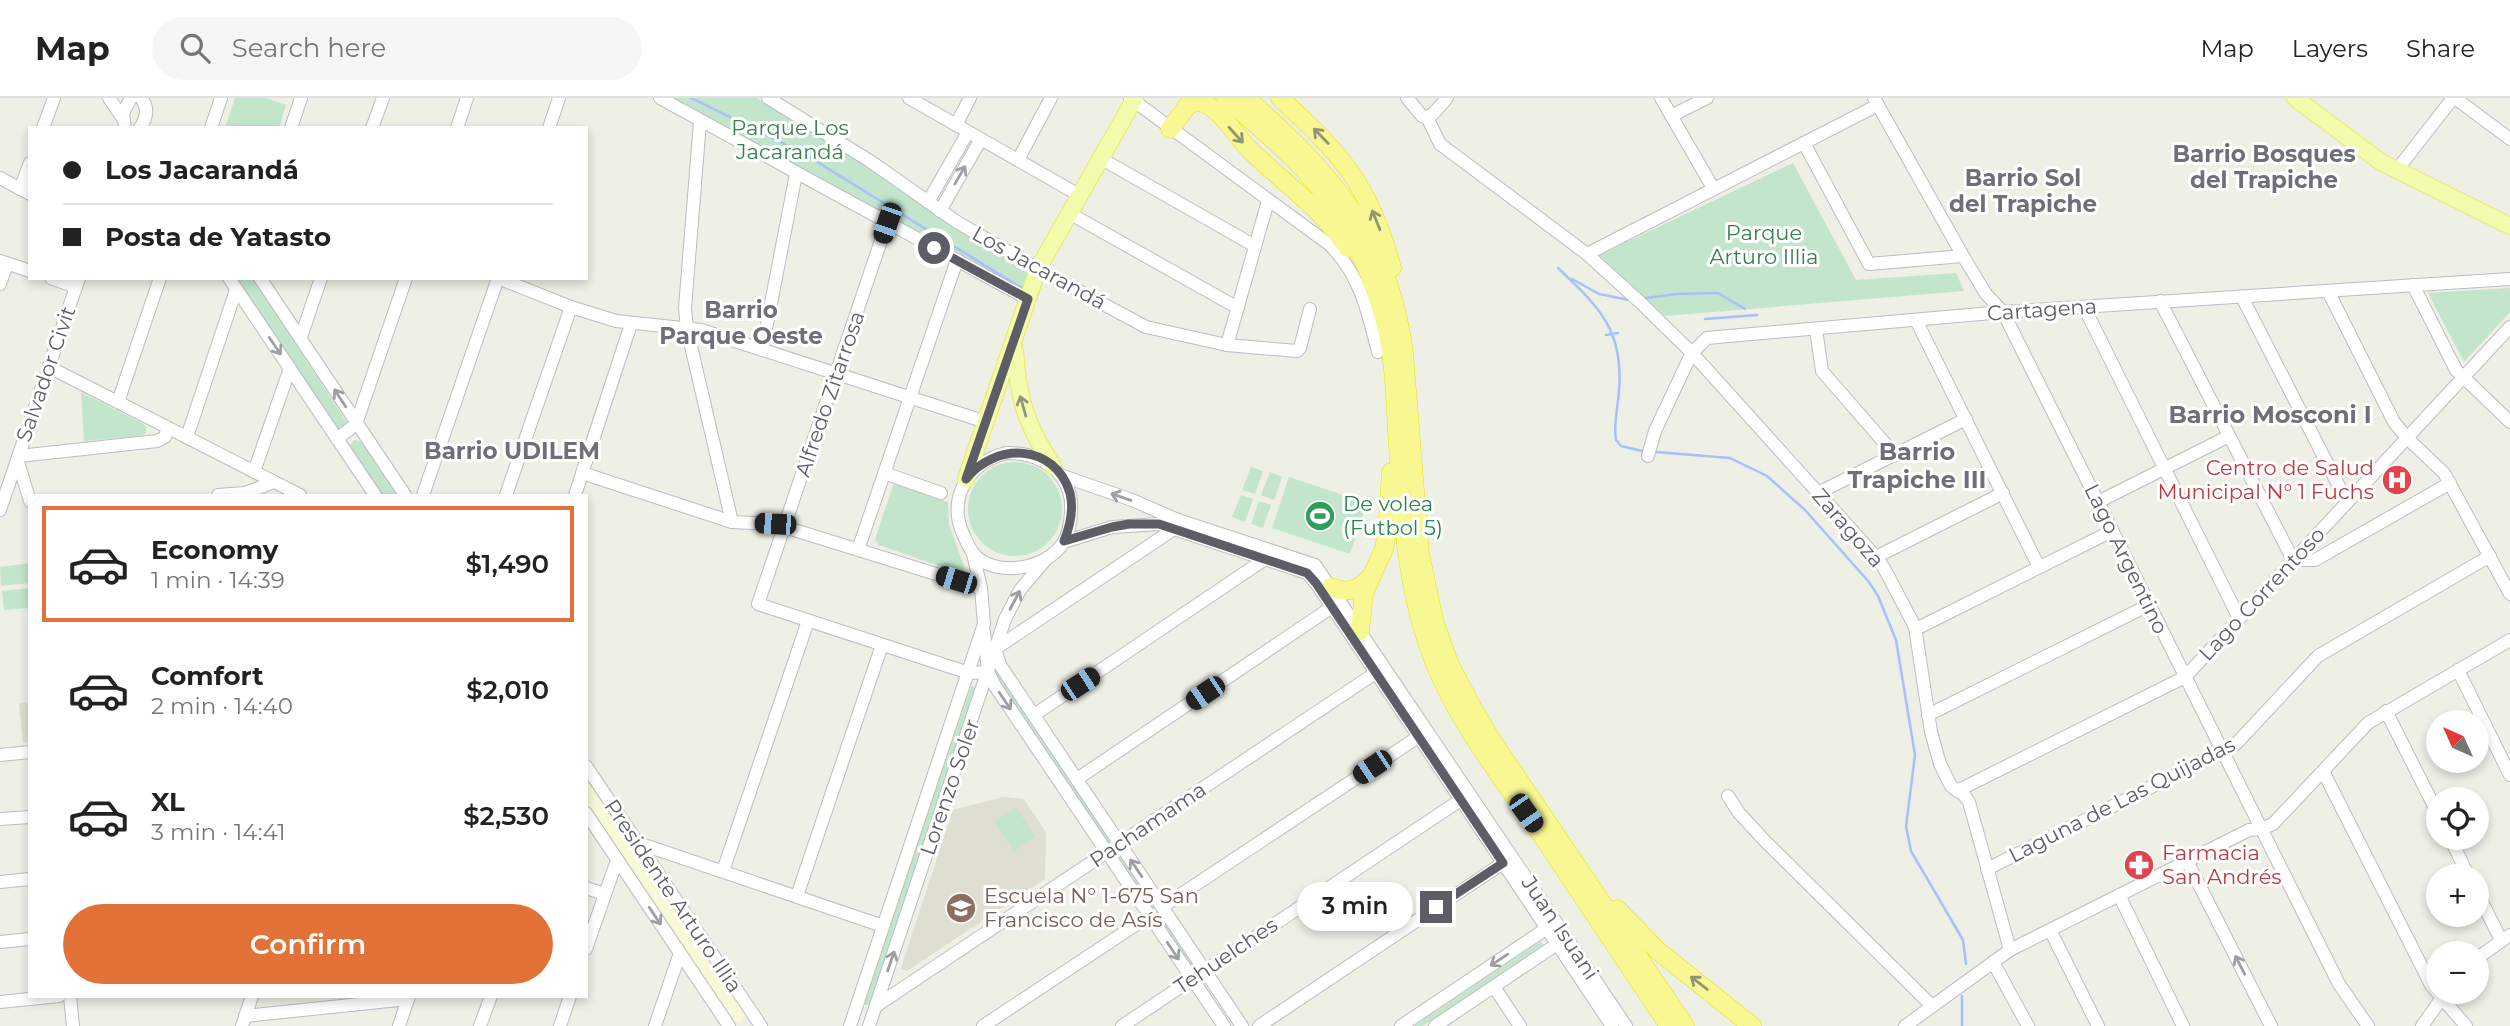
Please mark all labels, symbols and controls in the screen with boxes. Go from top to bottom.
search box [152,17,642,80]
text: Map [35,28,110,68]
icon: search [176,29,214,67]
text: Search here [232,32,386,64]
text: Map [2200,34,2254,63]
text: Layers [2292,34,2368,63]
text: Share [2406,34,2475,63]
park label: Parque Los Jacarandá [731,115,849,164]
one-way arrow [1228,126,1245,143]
one-way arrow [1312,128,1329,145]
district label: Barrio Bosques del Trapiche [2172,140,2356,194]
text: Los Jacarandá [105,154,299,186]
district label: Barrio Sol del Trapiche [1949,164,2097,218]
one-way arrow [953,165,967,185]
car [871,200,904,246]
one-way arrow [1369,210,1382,231]
park label: Parque Arturo Illia [1710,220,1818,269]
text: Posta de Yatasto [105,221,331,253]
street label: Los Jacarandá [968,221,1110,315]
route start [918,232,950,264]
street label: Cartagena [1986,293,2098,326]
district label: Barrio Parque Oeste [659,296,823,350]
street label: Salvador Civit [11,303,80,445]
street label: Alfredo Zitarrosa [789,308,870,480]
one-way arrow [268,336,282,355]
one-way arrow [332,388,346,408]
one-way arrow [1015,396,1028,418]
district label: Barrio Mosconi I [2168,400,2372,429]
district label: Barrio UDILEM [424,437,600,465]
district label: Barrio Trapiche III [1848,437,1986,494]
place label: Centro de Salud Municipal N° 1 Fuchs [2157,455,2374,504]
hospital icon: Centro de Salud Municipal N° 1 Fuchs [2380,463,2414,497]
street label: Lago Argentino [2079,480,2174,638]
street label: Zaragoza [1807,483,1889,572]
one-way arrow [1111,490,1133,502]
place label: De volea (Futbol 5) [1343,491,1443,540]
sports icon: De volea (Futbol 5) [1303,499,1337,533]
car [754,512,797,536]
street label: Lago Correntoso [2193,522,2330,666]
icon: car [67,533,130,596]
text: Economy [151,534,278,566]
text: $1,490 [465,548,549,580]
car [933,564,980,596]
text: 1 min · 14:39 [151,566,285,594]
one-way arrow [1008,590,1022,610]
icon: car [67,659,130,722]
text: Comfort [151,660,263,692]
car [1057,664,1104,704]
car [1182,673,1229,713]
text: $2,010 [466,674,549,706]
one-way arrow [999,691,1013,711]
text: 2 min · 14:40 [151,692,293,720]
north arrow [2426,710,2488,774]
map controls [2426,710,2489,1004]
street label: Lorenzo Soler [915,715,985,858]
street label: Laguna de Las Quijadas [2004,732,2239,868]
car [1349,747,1396,787]
street label: Pachamama [1085,777,1211,873]
icon: car [67,785,130,848]
text: XL [151,786,185,818]
button: locate [2426,787,2489,850]
car [1506,790,1547,836]
street label: Presidente Arturo Illia [599,794,747,997]
text: $2,530 [463,800,549,832]
text: 3 min · 14:41 [151,818,285,846]
place label: Farmacia San Andrés [2162,840,2282,889]
pharmacy icon: Farmacia San Andrés [2122,848,2156,882]
one-way arrow [1129,859,1143,878]
button: + [2426,864,2489,927]
street label: Juan Isuani [1516,870,1604,984]
callout: 3 min [1296,882,1412,932]
place label: Escuela N° 1-675 San Francisco de Asís [984,883,1199,932]
school or university icon: Escuela N° 1-675 San Francisco de Asís [944,891,978,925]
route end [1420,891,1452,923]
text: 3 min [1322,892,1388,920]
button: Confirm [63,904,553,984]
one-way arrow [648,906,662,925]
street label: Tehuelches [1169,912,1282,999]
one-way arrow [1166,941,1181,960]
button: − [2426,941,2489,1004]
one-way arrow [886,951,898,973]
one-way arrow [1490,953,1510,967]
one-way arrow [2233,955,2247,976]
one-way arrow [1690,975,1709,990]

